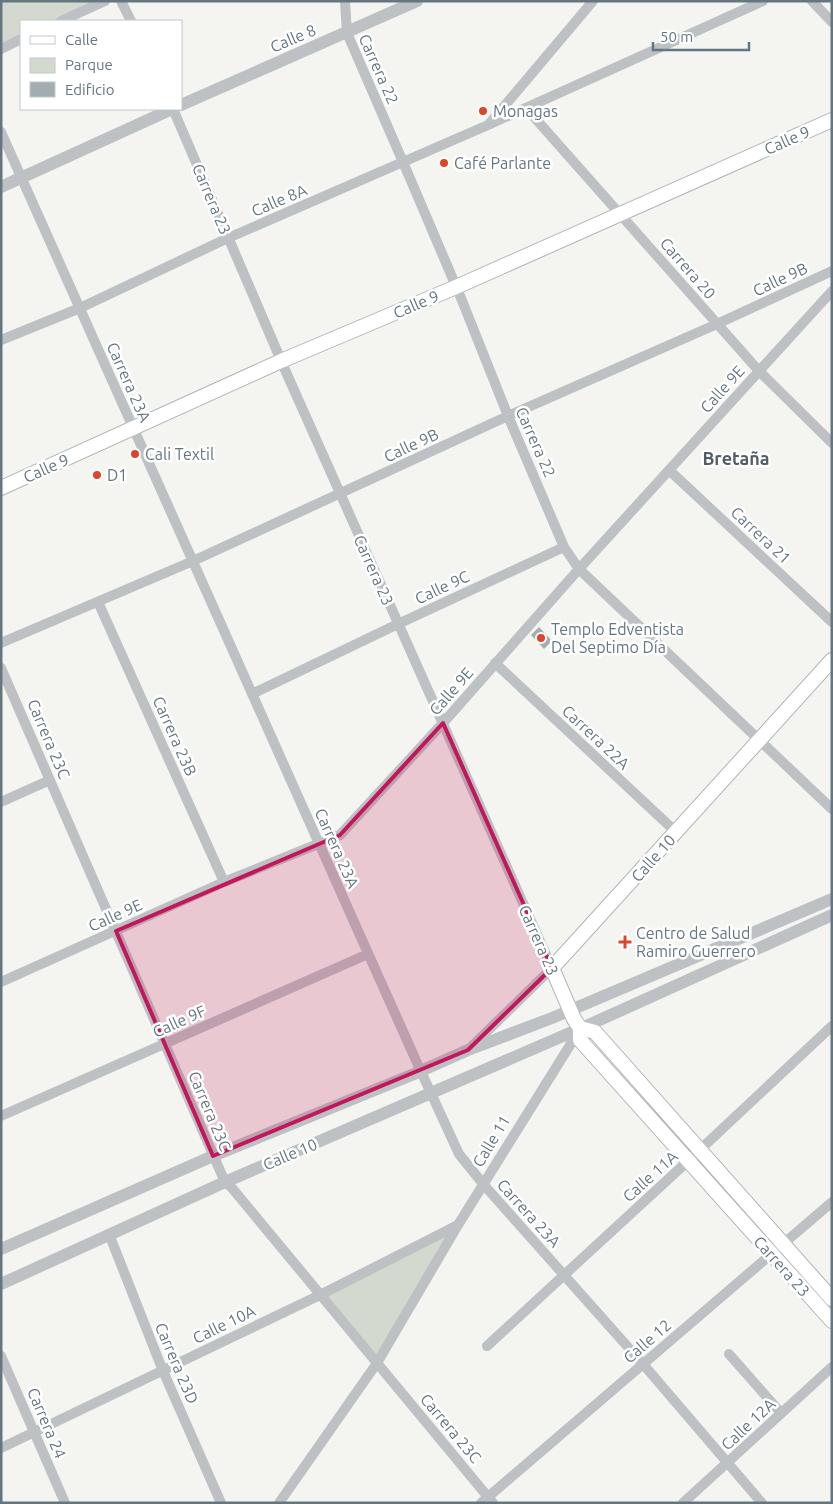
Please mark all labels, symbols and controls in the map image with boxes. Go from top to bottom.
legend [20,20,182,110]
street label: Calle 8 [267,20,319,56]
scale bar [653,20,749,52]
text: 50 m [660,28,693,45]
text: Calle [65,31,98,48]
street label: Carrera 22 [356,31,402,107]
text: Parque [65,56,113,73]
text: Edificio [65,81,114,98]
place label: Monagas [493,102,558,120]
marker: Monagas [477,105,489,117]
street label: Calle 9 [761,122,813,158]
place label: Café Parlante [454,154,551,172]
marker: Café Parlante [438,157,450,169]
street label: Carrera 23 [189,161,235,237]
street label: Calle 8A [249,180,310,220]
street label: Carrera 20 [657,234,719,302]
street label: Calle 9B [750,259,810,299]
street label: Calle 9 [390,286,442,322]
street label: Carrera 23A [103,339,155,425]
street label: Calle 9E [696,362,748,416]
street label: Carrera 22 [513,404,559,480]
street label: Calle 9B [381,425,441,465]
place label: Cali Textil [145,445,214,463]
marker: Cali Textil [129,448,141,460]
district label: Bretaña [702,448,770,468]
street label: Calle 9 [20,450,72,486]
place label: D1 [107,466,127,484]
marker: D1 [91,469,103,481]
street label: Carrera 21 [727,503,795,567]
street label: Carrera 23 [351,532,397,608]
street label: Calle 9C [412,567,472,607]
place label: Templo Edventista Del Septimo Día [551,620,684,656]
marker: Templo Edventista Del Septimo Día [535,632,547,644]
street label: Calle 9E [426,664,476,718]
street label: Carrera 23B [149,693,201,779]
street label: Carrera 23C [24,696,74,782]
street label: Carrera 22A [559,701,634,773]
street label: Carrera 23A [311,805,363,891]
street label: Calle 10 [627,831,679,885]
street label: Calle 9E [85,895,145,935]
street label: Carrera 23 [516,902,562,978]
place label: Centro de Salud Ramiro Guerrero [636,924,756,960]
marker: Centro de Salud Ramiro Guerrero [618,935,632,949]
street label: Calle 9F [150,1001,208,1041]
street label: Carrera 23C [185,1068,235,1154]
street label: Calle 11 [469,1112,513,1170]
street label: Calle 10 [260,1135,320,1173]
street label: Calle 11A [619,1146,681,1205]
street label: Carrera 23A [494,1175,565,1251]
street label: Carrera 23 [750,1232,814,1300]
street label: Calle 10A [190,1301,259,1347]
street label: Calle 12 [620,1316,674,1366]
street label: Carrera 23D [152,1320,202,1406]
street label: Carrera 24 [24,1385,70,1461]
street label: Carrera 23C [417,1390,485,1466]
street label: Calle 12A [717,1394,779,1454]

